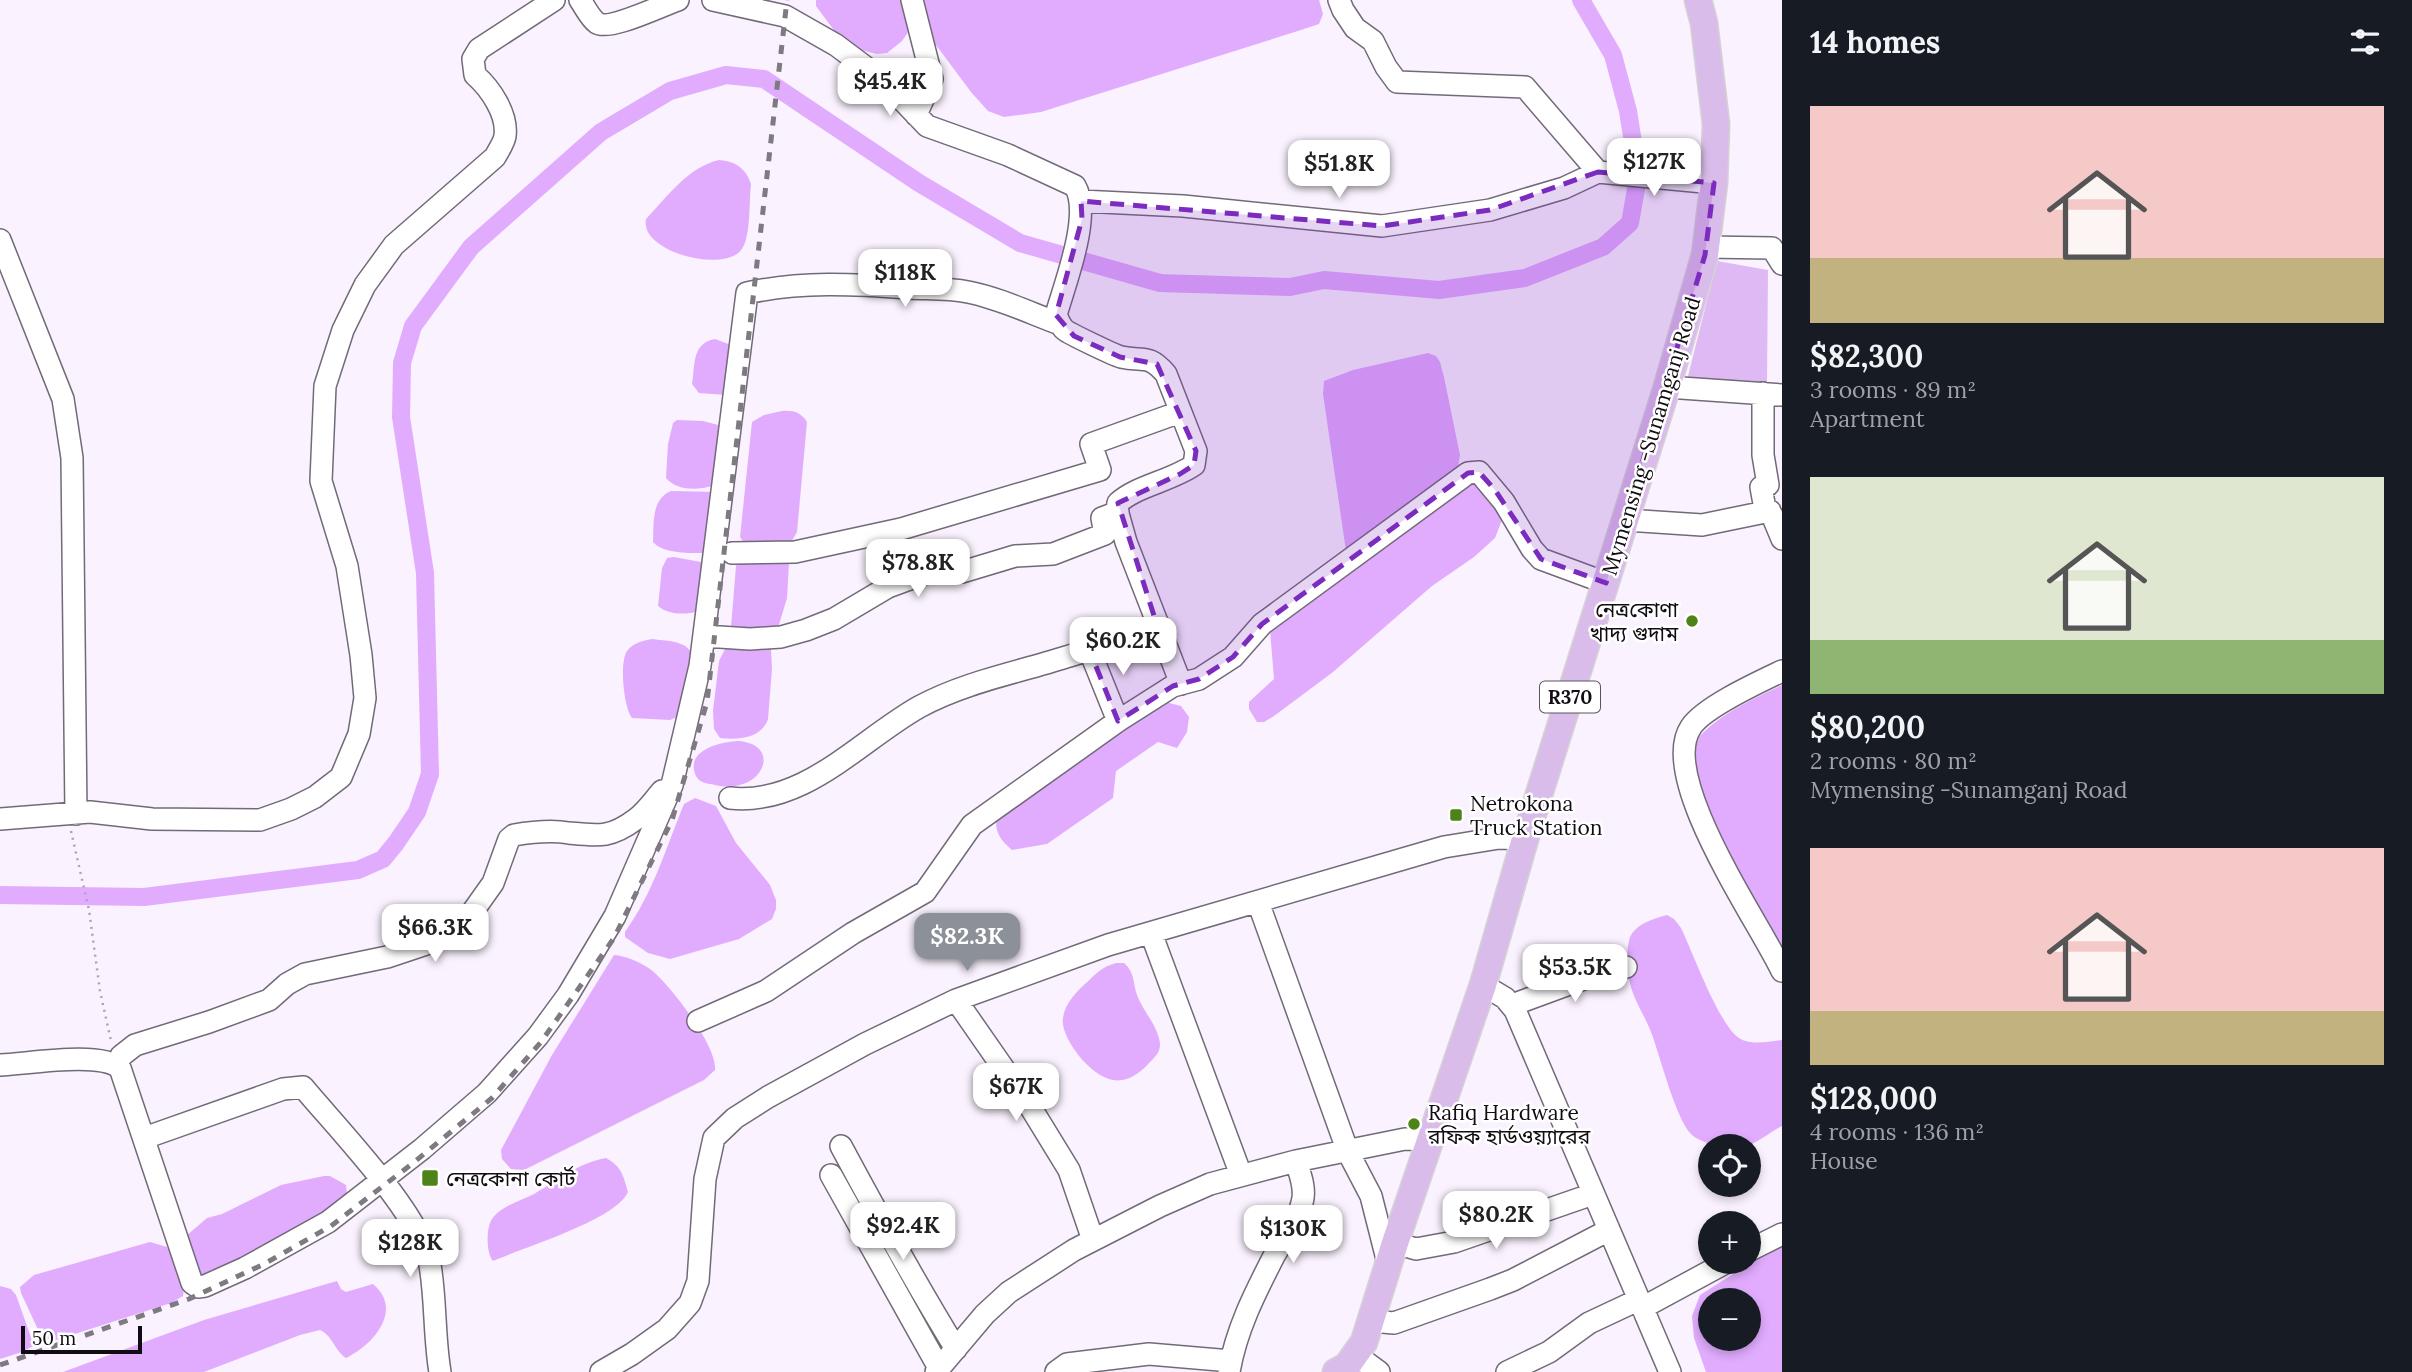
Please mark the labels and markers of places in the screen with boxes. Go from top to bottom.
pin: $45.4K [833,58,947,118]
pin: $127K [1605,138,1703,198]
pin: $51.8K [1282,140,1396,200]
pin: $118K [856,250,954,309]
pin: $78.8K [861,540,975,599]
place label: ‌নেত্র‌কোণা খাদ্য গুদাম [1590,596,1679,647]
marker: ‌নেত্র‌কোণা খাদ্য গুদাম [1684,613,1700,629]
pin: $60.2K [1066,618,1180,677]
place label: Netrokona Truck Station [1470,790,1603,841]
marker: Netrokona Truck Station [1448,807,1464,823]
pin: $66.3K [378,904,492,964]
pin: $82.3K [910,914,1024,973]
pin: $53.5K [1518,944,1632,1004]
pin: $67K [975,1064,1057,1123]
place label: Rafiq Hardware রফিক হার্ডওয়্যারের [1427,1099,1591,1150]
marker: Rafiq Hardware রফিক হার্ডওয়্যারের [1406,1116,1422,1132]
place label: নেত্রকোনা কোর্ট [446,1165,576,1192]
marker: নেত্রকোনা কোর্ট [420,1168,440,1188]
pin: $80.2K [1439,1192,1553,1251]
pin: $92.4K [846,1202,960,1262]
pin: $130K [1244,1206,1342,1265]
pin: $128K [361,1220,459,1279]

